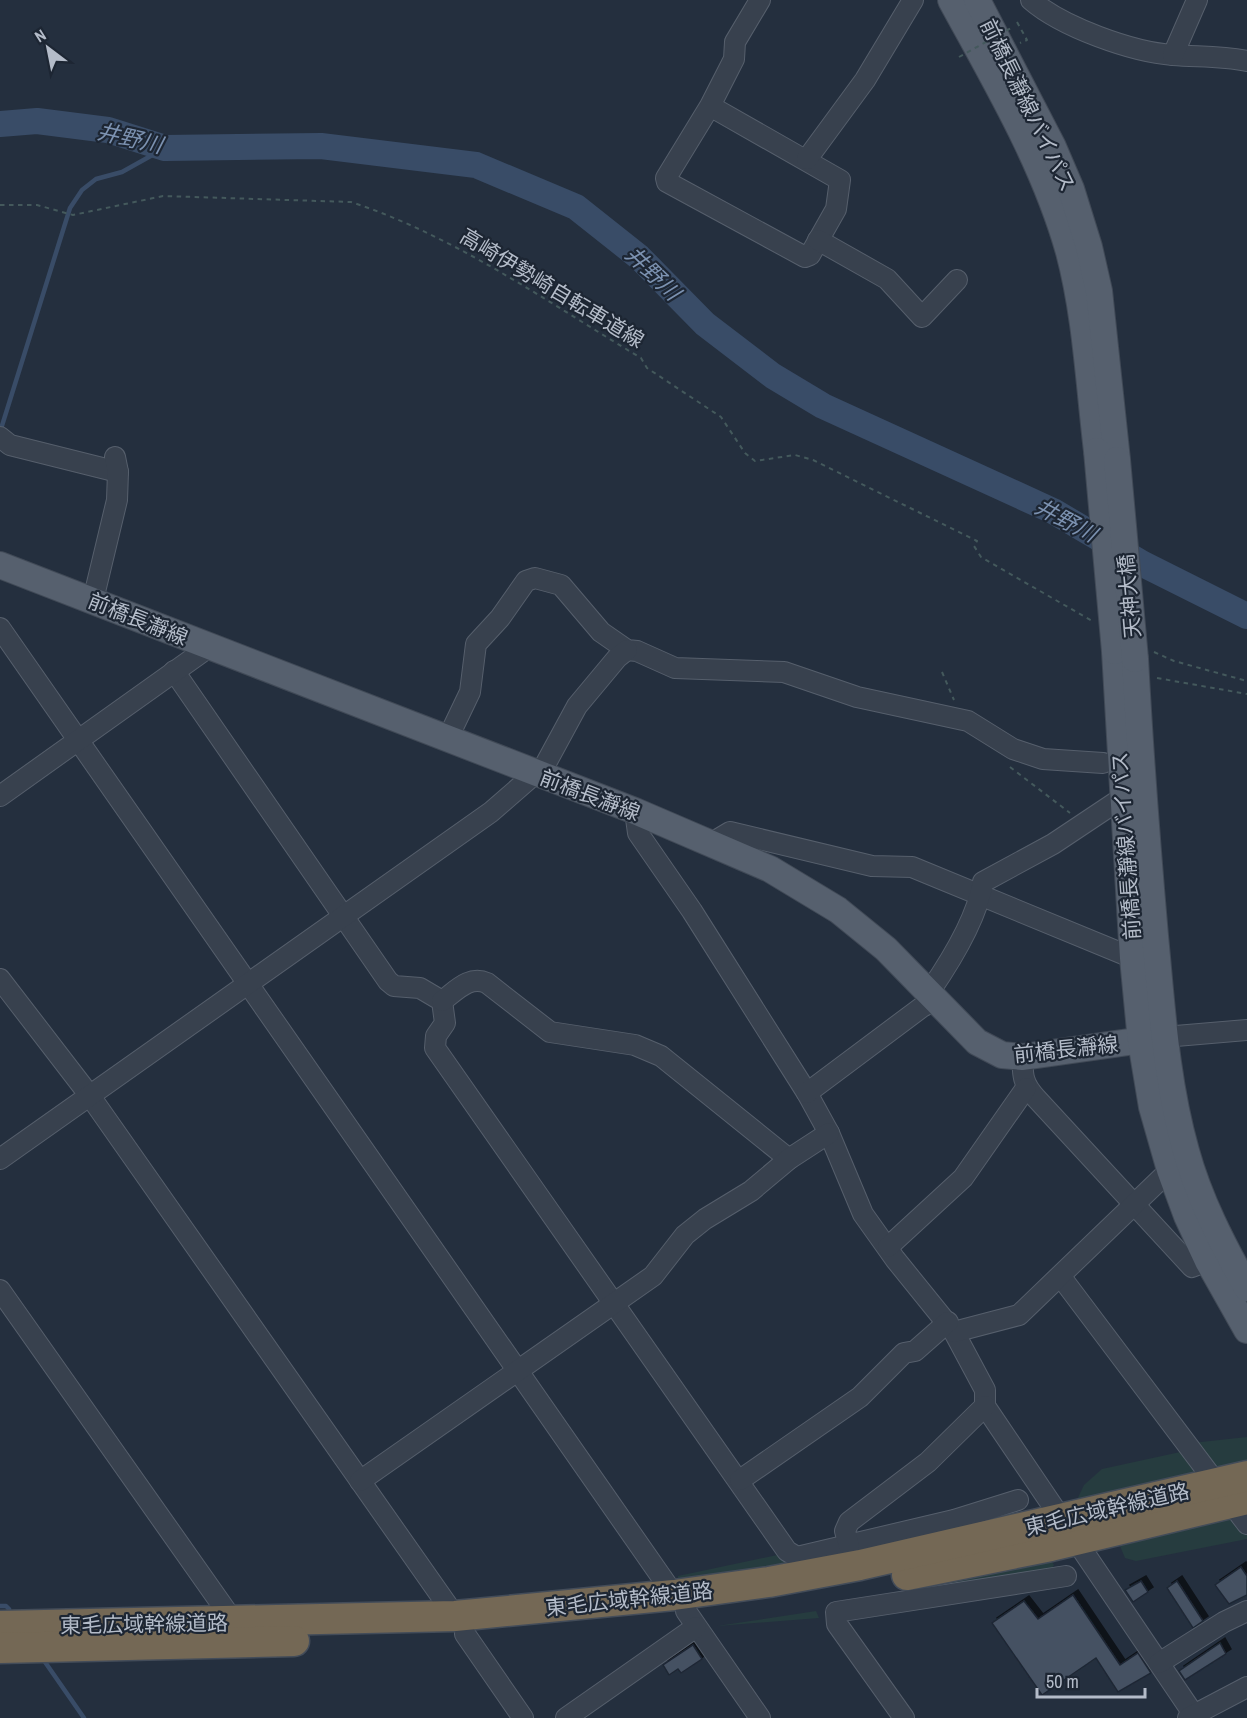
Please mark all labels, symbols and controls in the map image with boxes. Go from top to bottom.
street label: 前橋長瀞線バイパス [974,14,1082,196]
north arrow [18,18,78,78]
text: N [30,23,50,47]
water label: 井野川 [94,116,167,160]
street label: 高崎伊勢崎自転車道線 [455,221,649,355]
water label: 井野川 [619,239,689,308]
water label: 井野川 [1030,491,1104,550]
street label: 天神大橋 [1111,553,1147,639]
street label: 前橋長瀞線 [84,586,192,652]
street label: 前橋長瀞線バイパス [1105,751,1147,941]
street label: 前橋長瀞線 [536,763,644,827]
street label: 前橋長瀞線 [1012,1029,1120,1069]
street label: 東毛広域幹線道路 [1022,1476,1192,1542]
street label: 東毛広域幹線道路 [544,1576,714,1622]
street label: 東毛広域幹線道路 [60,1608,228,1640]
scale bar [1037,1661,1145,1699]
text: 50 m [1046,1669,1079,1694]

